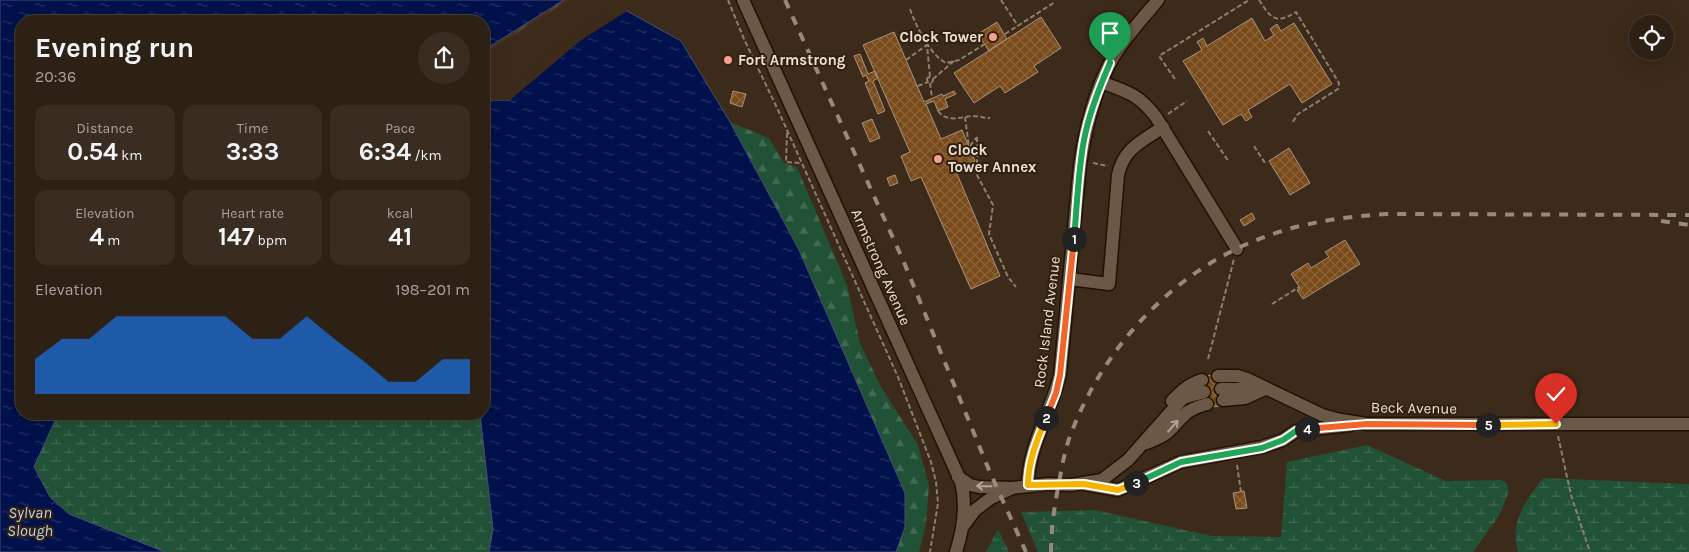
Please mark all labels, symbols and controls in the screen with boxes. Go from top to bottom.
pin [1089,12,1131,63]
map controls [1629,15,1674,60]
button: locate [1629,15,1674,60]
icon: arrive [1096,19,1124,47]
place label: Clock Tower [900,28,983,46]
text: Evening run [35,31,194,64]
marker: Clock Tower [987,31,999,43]
button: share [418,32,470,84]
place label: Fort Armstrong [738,51,846,69]
marker: Fort Armstrong [722,54,734,66]
text: 20:36 [35,67,76,86]
text: Distance [77,120,133,137]
text: Time [237,120,268,137]
text: Pace [385,120,415,137]
text: 0.54 [67,137,118,166]
text: 3:33 [226,137,279,166]
text: 6:34 [359,137,411,166]
place label: Clock Tower Annex [948,141,1037,176]
text: km [118,147,142,164]
text: /km [411,147,442,164]
marker: Clock Tower Annex [932,153,944,165]
text: Elevation [75,205,134,222]
text: Heart rate [221,205,284,222]
text: kcal [387,205,414,222]
street label: Armstrong Avenue [847,206,915,328]
text: 4 [89,222,104,251]
text: 147 [218,222,254,251]
text: 41 [388,222,412,251]
pin: 1 [1062,226,1086,252]
text: 1 [1072,231,1077,248]
text: m [104,232,120,249]
text: bpm [254,232,287,249]
street label: Rock Island Avenue [1030,255,1064,389]
text: Elevation [35,280,103,299]
text: 198–201 m [395,280,470,299]
pin [1535,373,1577,424]
icon: check [1542,380,1570,408]
street label: Beck Avenue [1371,398,1457,418]
pin: 2 [1034,406,1058,430]
text: 2 [1042,410,1051,427]
pin: 5 [1476,412,1500,438]
pin: 4 [1294,416,1320,442]
text: 5 [1484,417,1493,434]
one-way arrow [1167,420,1179,433]
text: 4 [1303,421,1312,438]
pin: 3 [1124,470,1148,496]
text: 3 [1132,475,1141,492]
one-way arrow [976,481,992,491]
water label: Sylvan Slough [7,503,53,540]

